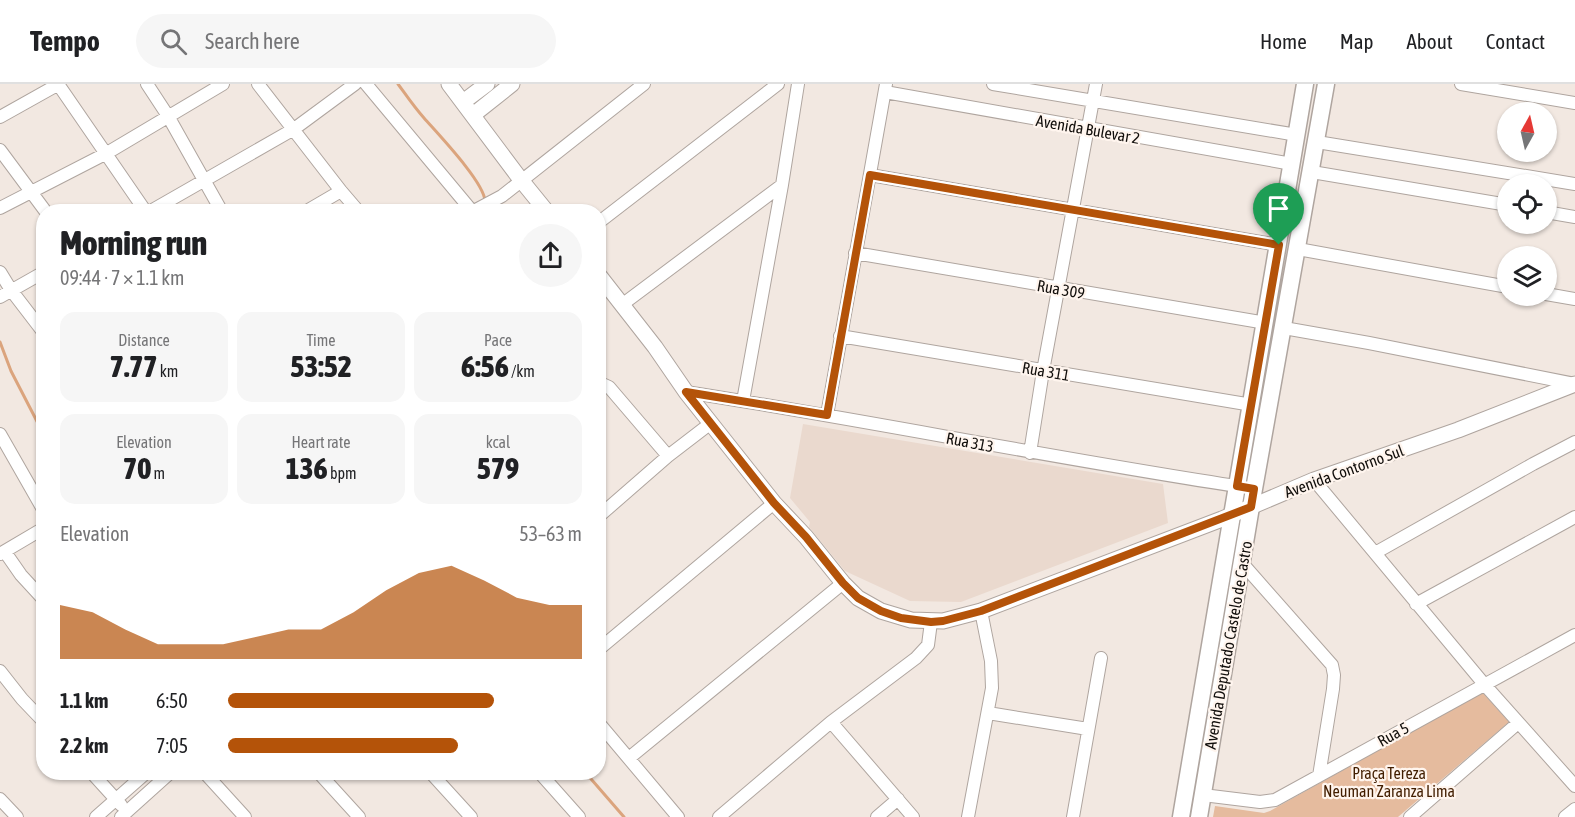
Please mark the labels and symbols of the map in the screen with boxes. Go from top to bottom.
north arrow [1497,102,1557,162]
street label: Avenida Bulevar 2 [1035,111,1141,147]
pin [1253,183,1304,245]
street label: Rua 309 [1036,276,1086,302]
street label: Rua 311 [1021,358,1071,384]
street label: Rua 313 [945,429,995,455]
street label: Avenida Contorno Sul [1282,441,1407,501]
street label: Avenida Deputado Castelo de Castro [1201,540,1256,751]
street label: Rua 5 [1374,718,1412,750]
park label: Praça Tereza Neuman Zaranza Lima [1323,764,1455,800]

